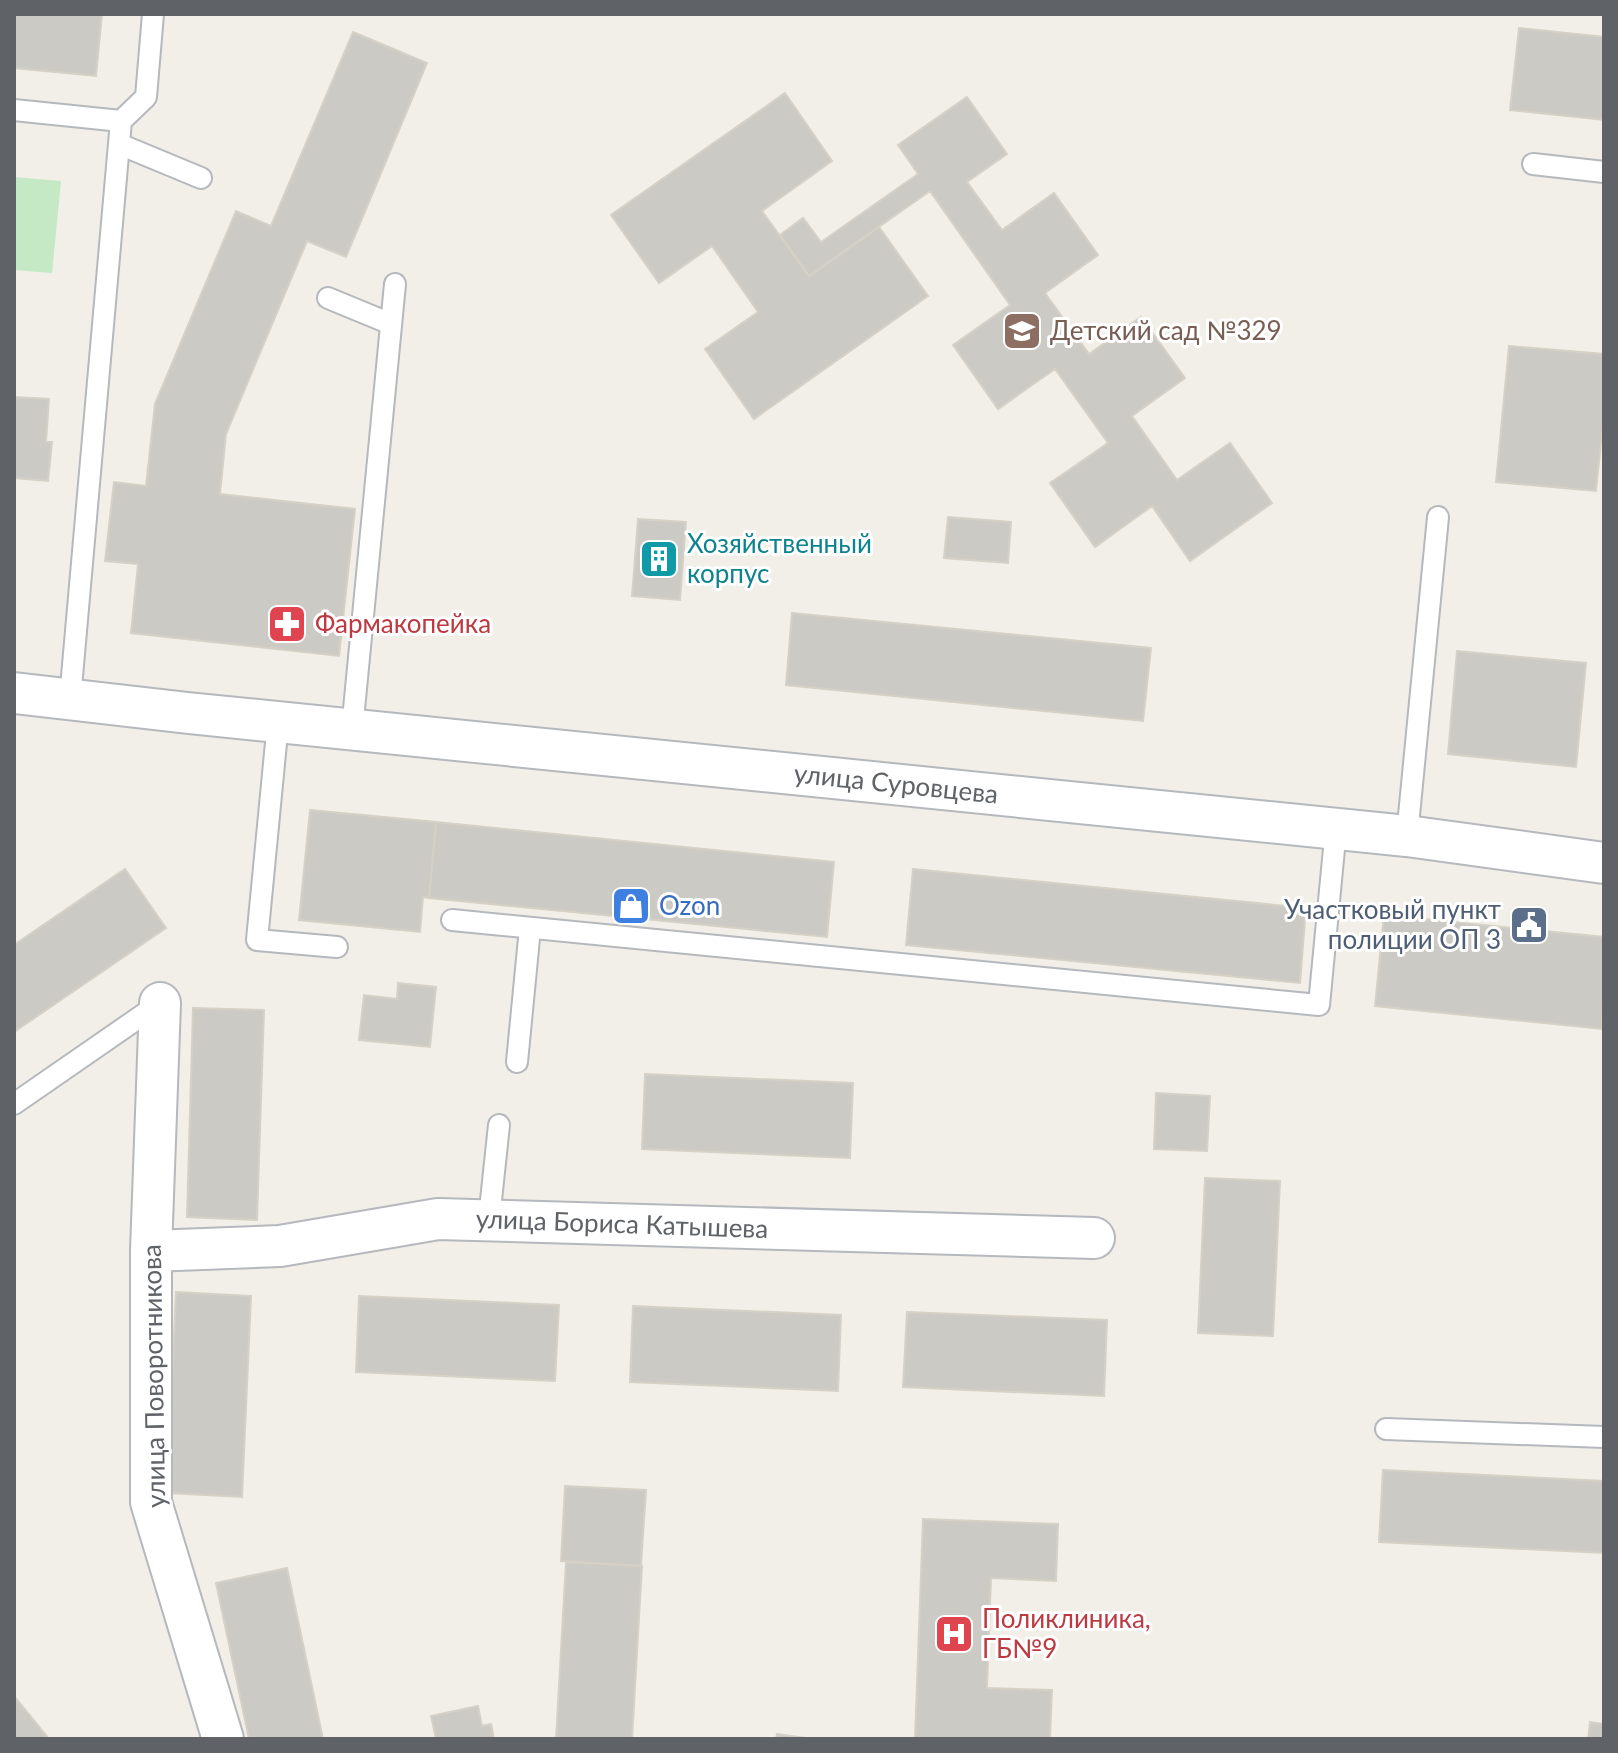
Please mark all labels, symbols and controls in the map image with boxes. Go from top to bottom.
school or university icon: Детский сад №329 [1001,310,1043,352]
place label: Детский сад №329 [1050,314,1282,346]
place label: Хозяйственный корпус [687,527,872,589]
building icon: Хозяйственный корпус [638,538,680,580]
pharmacy icon: Фармакопейка [266,603,308,645]
place label: Фармакопейка [315,607,491,639]
street label: улица Суровцева [792,756,1000,810]
shop icon: Ozon [610,885,652,927]
place label: Ozon [659,889,720,921]
place label: Участковый пункт полиции ОП 3 [1284,893,1501,955]
public building icon: Участковый пункт полиции ОП 3 [1508,904,1550,946]
street label: улица Бориса Катышева [475,1202,769,1244]
street label: улица Поворотникова [135,1244,171,1508]
place label: Поликлиника, ГБ№9 [982,1602,1151,1664]
hospital icon: Поликлиника, ГБ№9 [933,1613,975,1655]

